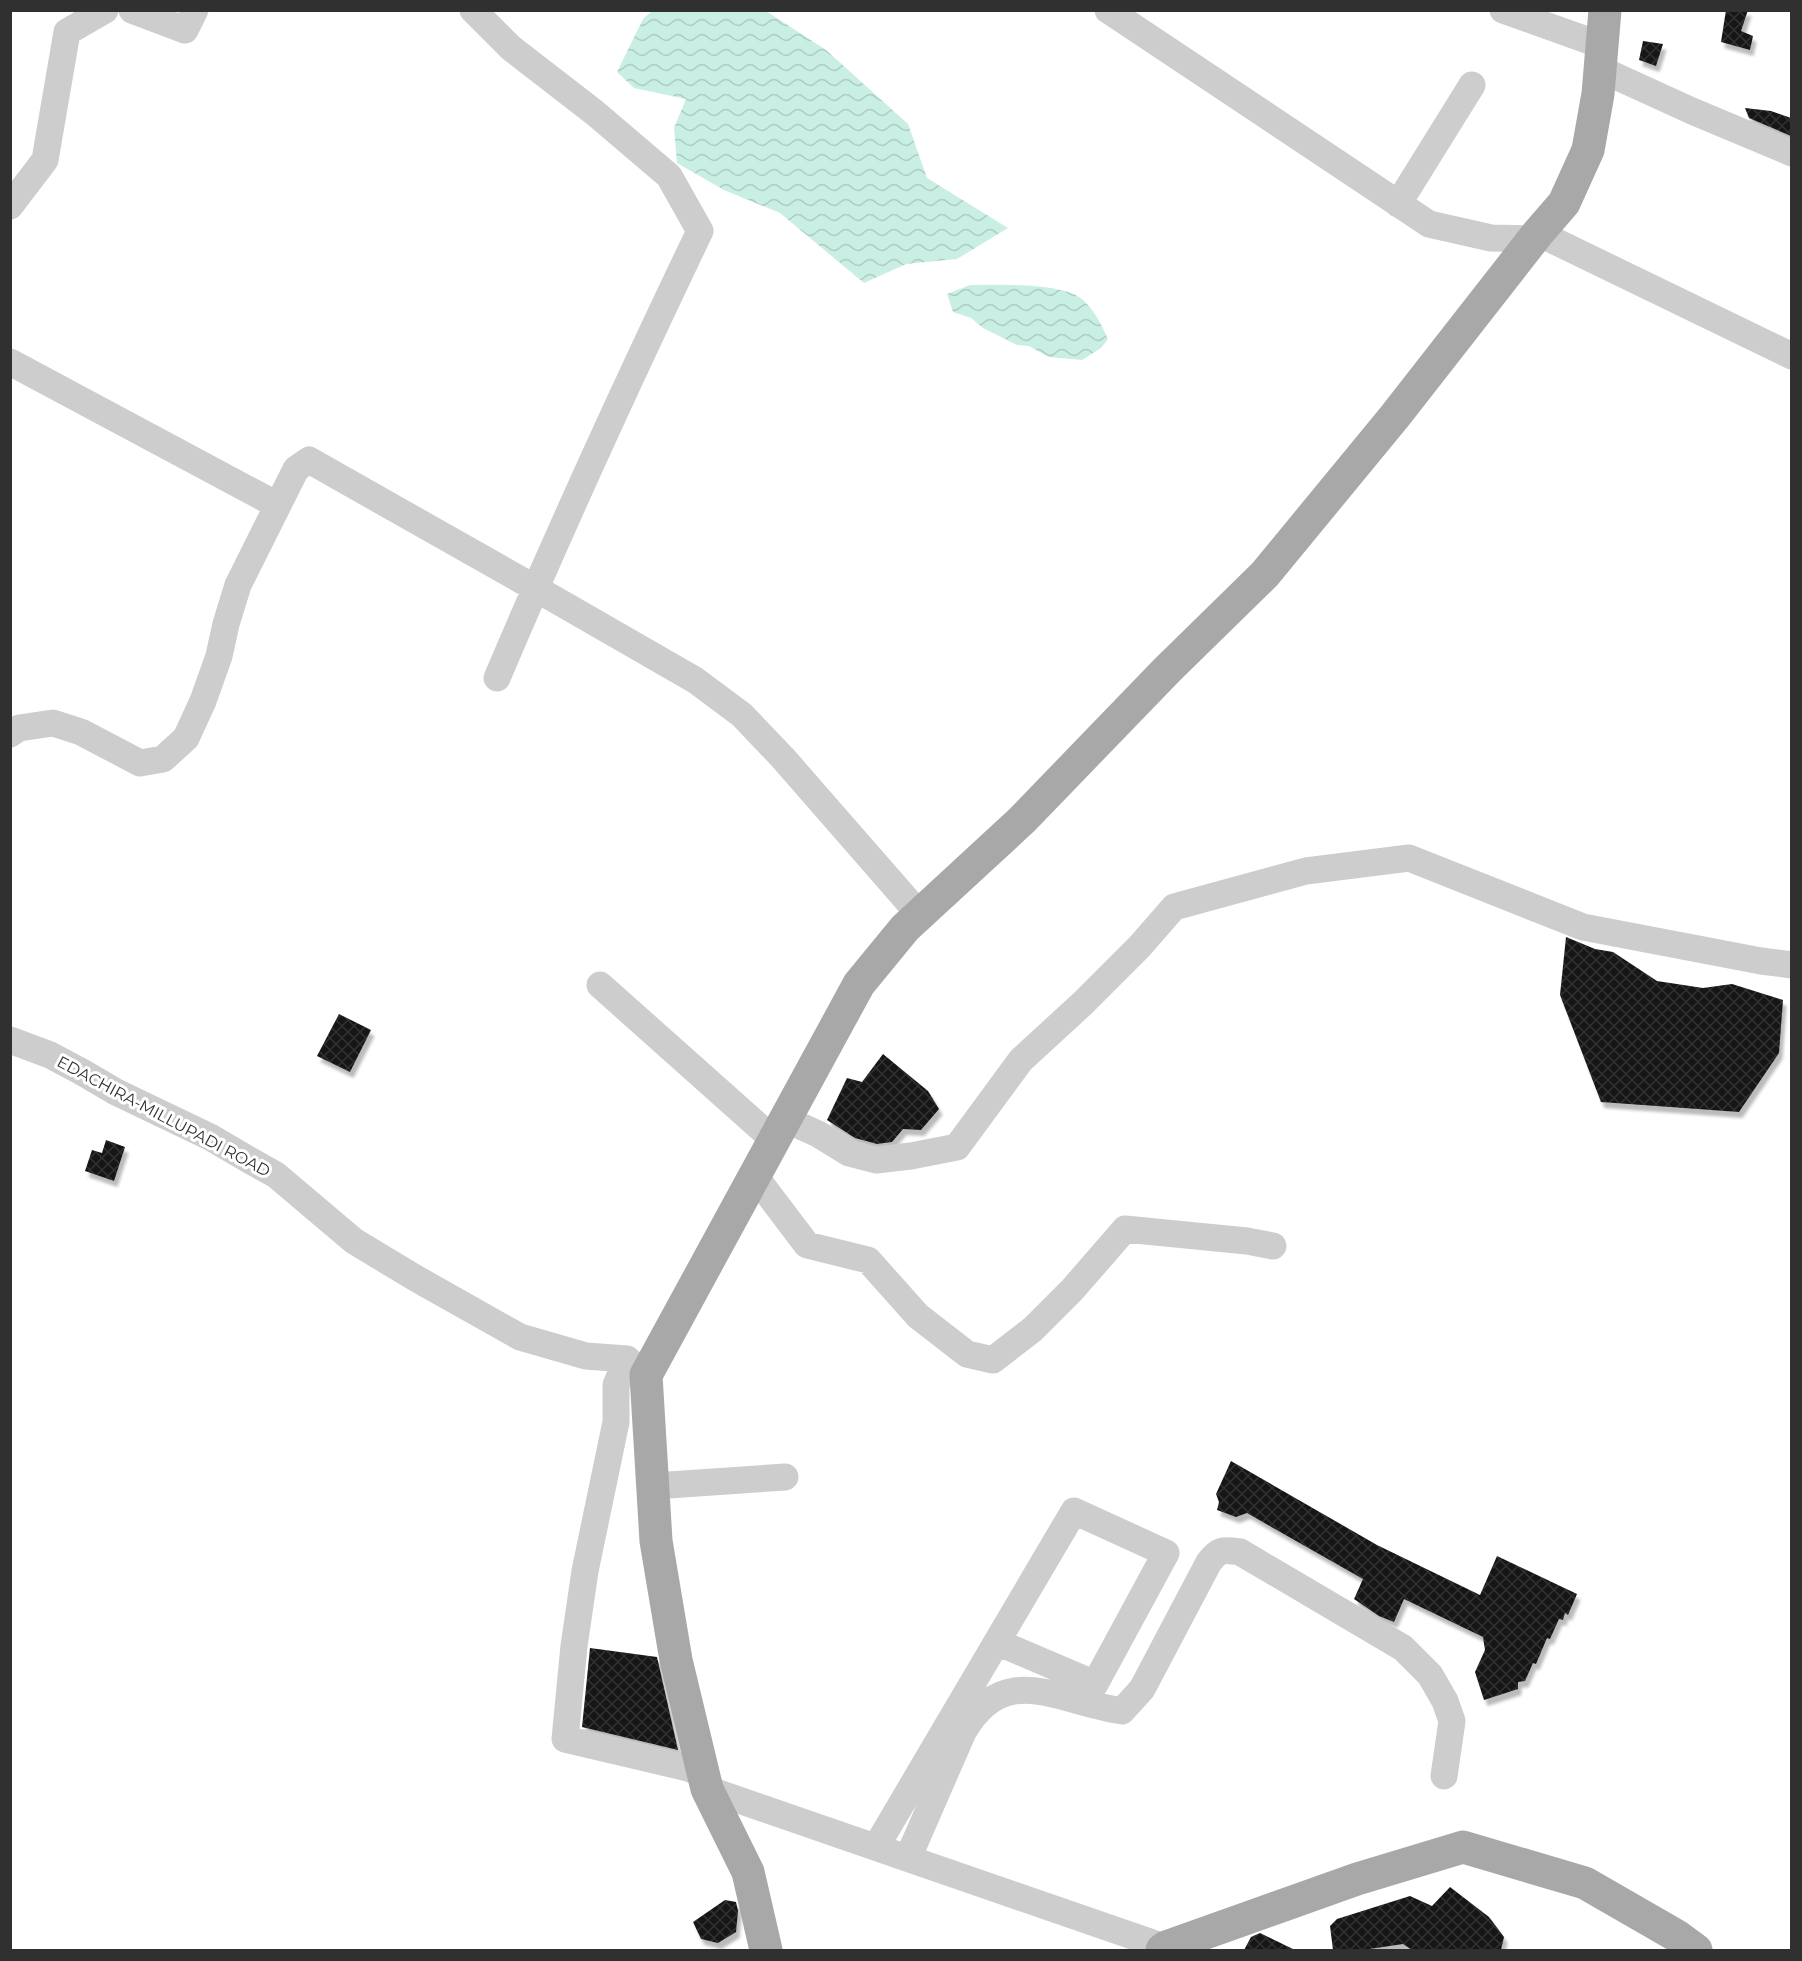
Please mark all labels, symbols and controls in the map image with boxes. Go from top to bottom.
street label: EDACHIRA-MILLUPADI ROAD [54,1052,274,1181]

